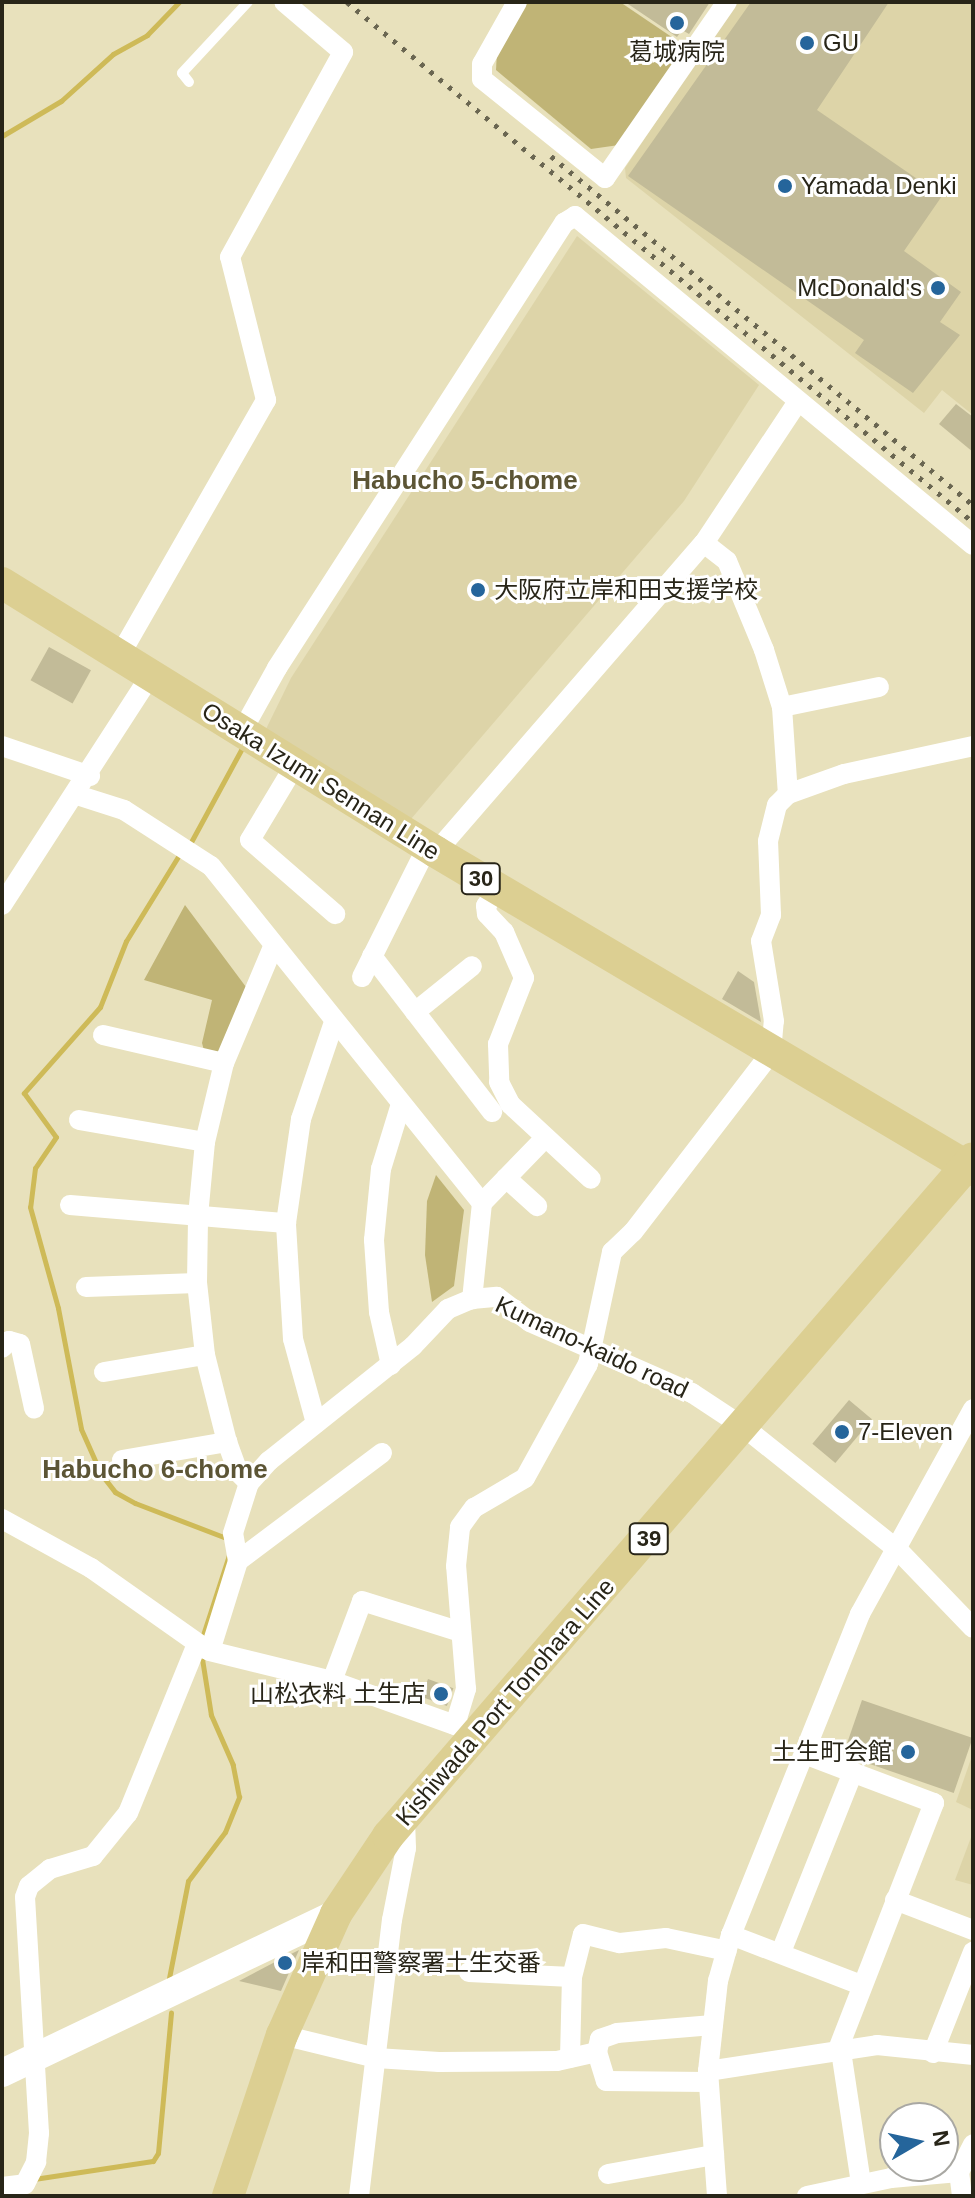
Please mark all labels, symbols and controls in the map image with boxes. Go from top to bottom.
marker: 葛城病院 [666,12,688,34]
place label: GU [823,29,859,57]
marker: GU [798,34,816,52]
place label: 葛城病院 [629,38,725,66]
place label: Yamada Denki [801,172,957,200]
marker: Yamada Denki [776,177,794,195]
place label: McDonald's [797,274,922,302]
marker: McDonald's [929,279,947,297]
district label: Habucho 5-chome [352,465,578,497]
place label: 大阪府立岸和田支援学校 [494,576,758,604]
marker: 大阪府立岸和田支援学校 [469,581,487,599]
street label: Osaka Izumi Sennan Line [197,696,445,866]
road number: 30 [459,861,503,897]
street label: Kumano-kaido road [491,1290,693,1404]
place label: 7-Eleven [858,1418,953,1446]
marker: 7-Eleven [833,1423,851,1441]
district label: Habucho 6-chome [42,1454,268,1486]
road number: 39 [627,1521,671,1557]
street label: Kishiwada Port Tonohara Line [390,1572,620,1832]
place label: 山松衣料 土生店 [250,1680,425,1708]
marker: 山松衣料 土生店 [432,1685,450,1703]
place label: 土生町会館 [772,1738,892,1766]
marker: 土生町会館 [899,1743,917,1761]
place label: 岸和田警察署土生交番 [301,1949,541,1977]
marker: 岸和田警察署土生交番 [276,1954,294,1972]
north arrow [879,2102,959,2182]
text: N [928,2129,955,2148]

